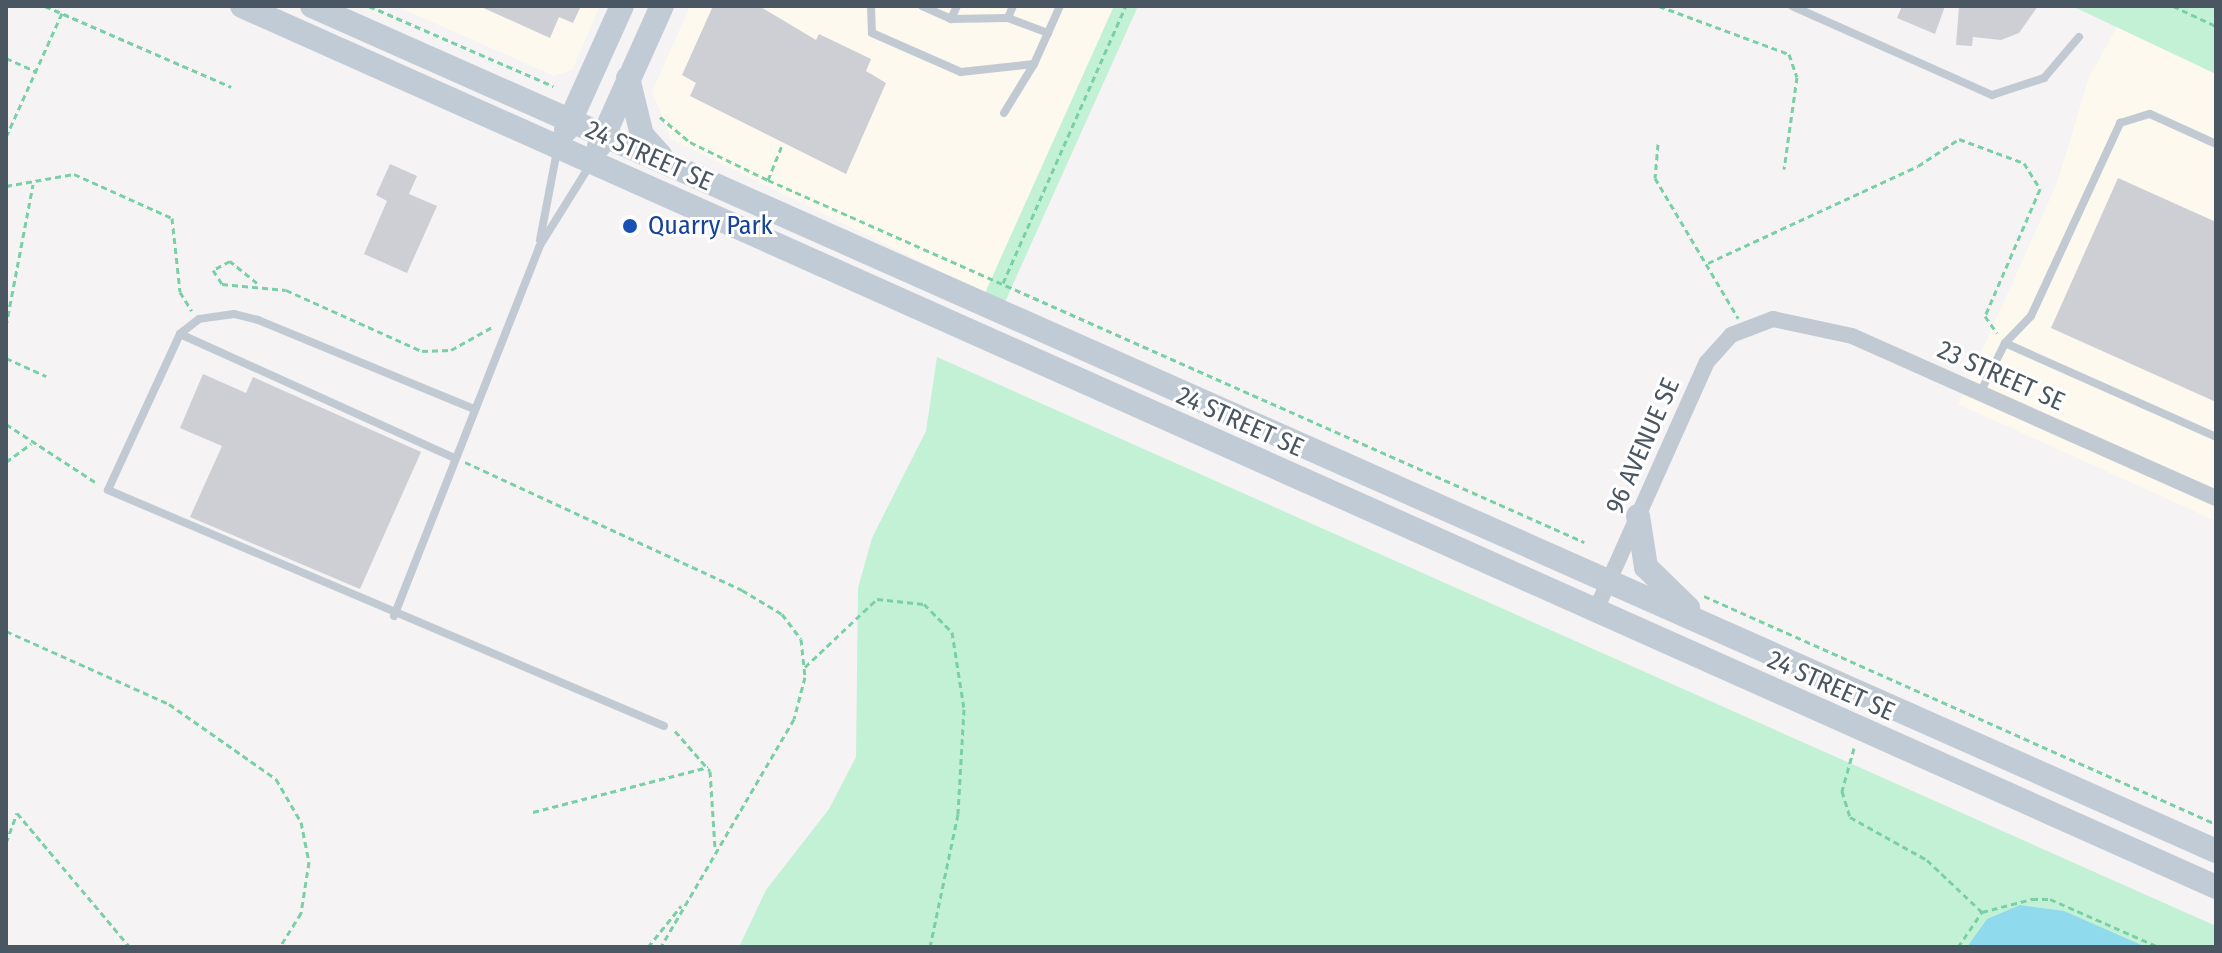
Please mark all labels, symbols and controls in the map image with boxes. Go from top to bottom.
street label: 24 STREET SE [581,114,717,198]
place label: Quarry Park [648,210,773,242]
marker: Quarry Park [619,215,641,237]
street label: 23 STREET SE [1933,334,2069,418]
street label: 96 AVENUE SE [1599,373,1687,519]
street label: 24 STREET SE [1172,380,1308,464]
street label: 24 STREET SE [1763,644,1899,728]

